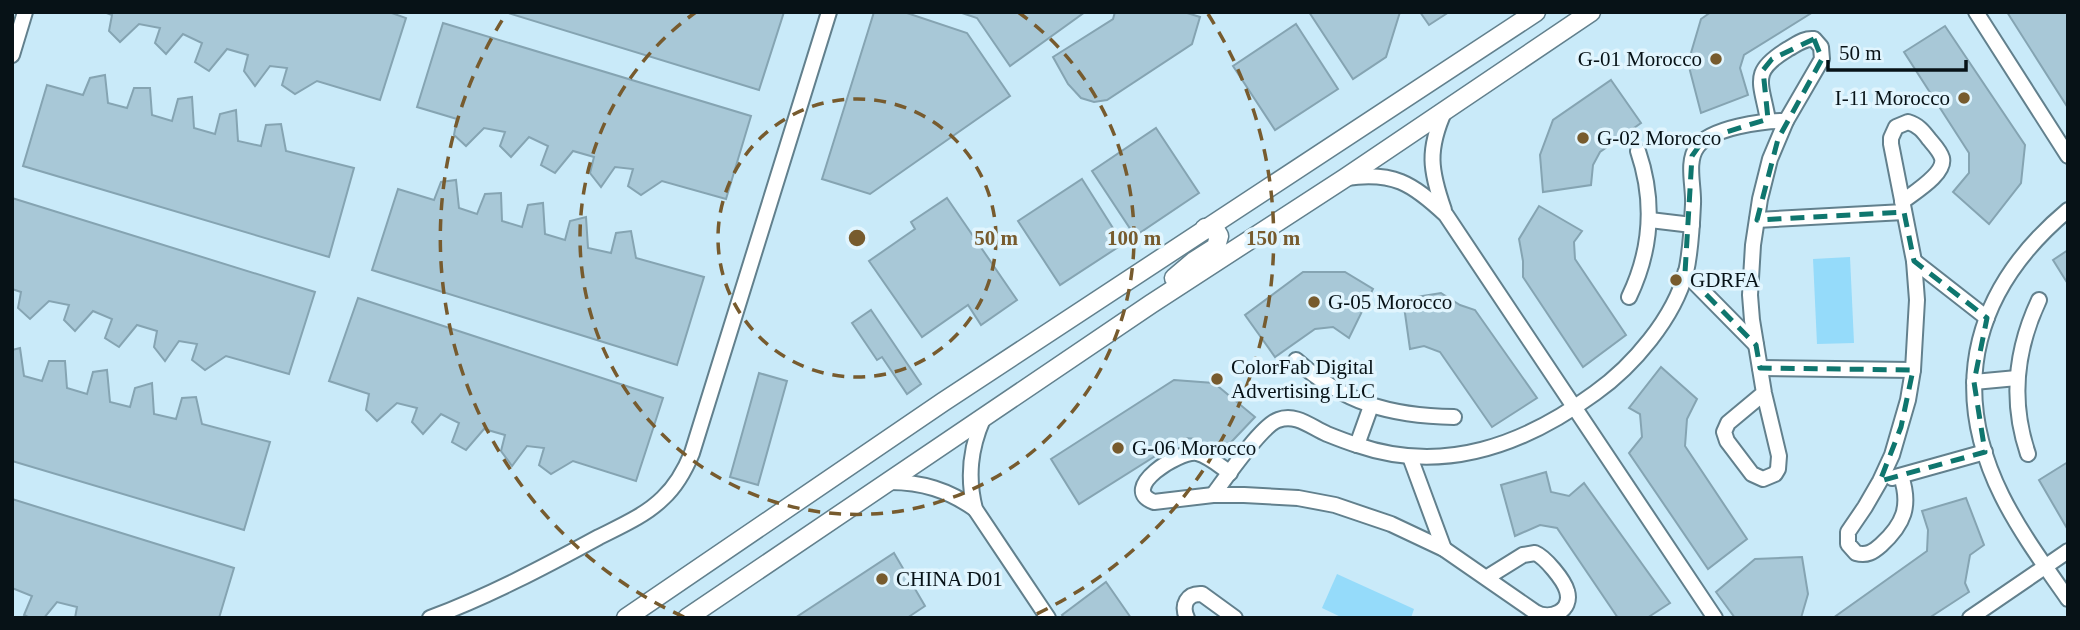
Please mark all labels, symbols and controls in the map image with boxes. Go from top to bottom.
scale bar [1828,28,1966,72]
text: 50 m [1839,41,1882,65]
place label: G-01 Morocco [1578,47,1702,71]
marker: G-01 Morocco [1708,51,1724,67]
place label: I-11 Morocco [1835,86,1950,110]
marker: I-11 Morocco [1956,90,1972,106]
place label: G-02 Morocco [1597,126,1721,150]
marker: G-02 Morocco [1575,130,1591,146]
centre of rings [845,226,869,250]
text: 50 m [974,226,1018,250]
text: 100 m [1107,226,1162,250]
text: 150 m [1246,226,1301,250]
place label: GDRFA [1690,268,1760,292]
marker: GDRFA [1668,272,1684,288]
place label: G-05 Morocco [1328,290,1452,314]
marker: G-05 Morocco [1306,294,1322,310]
place label: ColorFab Digital Advertising LLC [1231,355,1375,403]
marker: ColorFab Digital Advertising LLC [1209,371,1225,387]
place label: G-06 Morocco [1132,436,1256,460]
marker: G-06 Morocco [1110,440,1126,456]
place label: CHINA D01 [896,567,1003,591]
marker: CHINA D01 [874,571,890,587]

